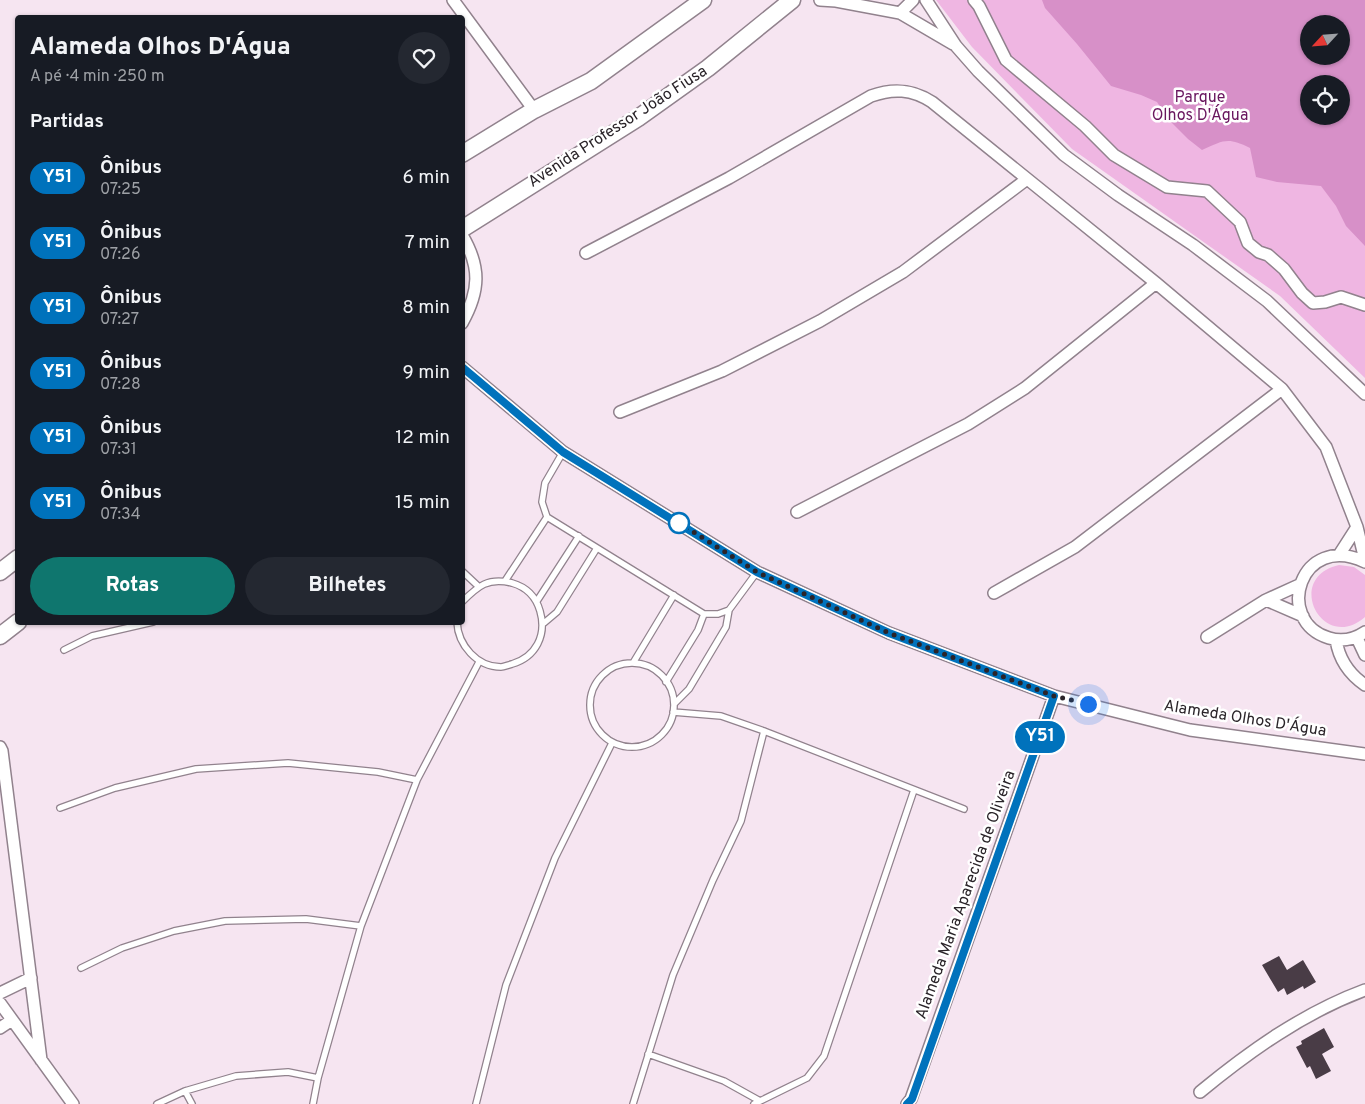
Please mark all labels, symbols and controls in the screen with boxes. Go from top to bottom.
north arrow [1300,15,1350,65]
map controls [1300,15,1350,125]
button: heart [398,32,450,84]
text: Alameda Olhos D'Água [30,33,291,63]
street label: Avenida Professor João Fiusa [525,62,711,192]
text: A pé · 4 min · 250 m [30,67,165,87]
button: locate [1300,75,1350,125]
park label: Parque Olhos D'Água [1152,88,1248,126]
text: Partidas [30,110,104,134]
text: Ônibus [100,156,162,180]
text: Y51 [42,166,73,189]
text: 6 min [403,166,450,190]
text: 07:25 [100,180,141,200]
text: Ônibus [100,221,162,245]
text: Y51 [42,231,73,254]
text: 7 min [405,231,450,255]
text: 07:26 [100,245,140,265]
text: Ônibus [100,286,162,310]
text: Y51 [42,296,73,319]
text: 8 min [402,296,450,320]
text: 07:27 [100,310,139,330]
text: Ônibus [100,351,162,375]
text: Y51 [42,361,73,384]
text: 9 min [403,361,450,385]
text: 07:28 [100,375,141,395]
text: Ônibus [100,416,162,440]
text: Y51 [42,426,73,449]
text: 12 min [395,426,450,450]
text: 07:31 [100,440,137,460]
text: Ônibus [100,481,162,505]
text: Y51 [42,491,73,514]
text: 15 min [395,491,450,515]
text: 07:34 [100,505,141,525]
unlabelled marker [668,512,690,534]
button: Rotas [30,557,235,615]
button: Bilhetes [245,557,450,615]
your location [1076,692,1101,717]
street label: Alameda Olhos D'Água [1162,694,1328,742]
line badge: Y51 [1011,721,1069,753]
text: Y51 [1025,725,1055,748]
street label: Alameda Maria Aparecida de Oliveira [912,768,1020,1022]

